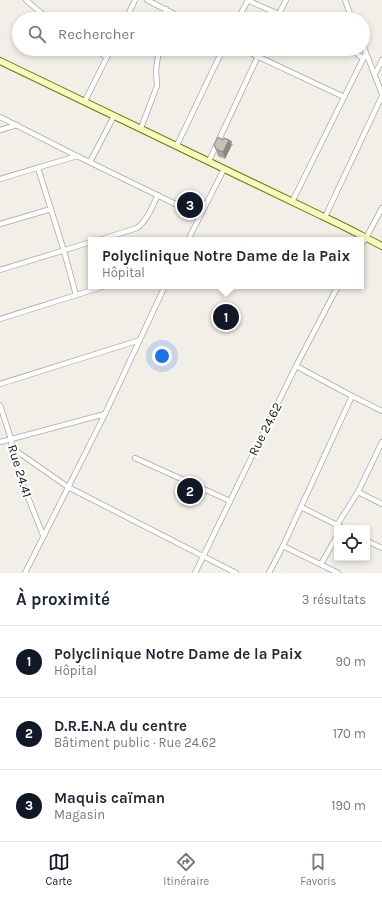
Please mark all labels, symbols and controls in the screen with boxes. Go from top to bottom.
search box [12,12,370,56]
icon: search [26,23,48,45]
text: Rechercher [58,25,135,43]
pin: 3 [177,190,203,220]
popup [88,237,364,289]
text: Polyclinique Notre Dame de la Paix [102,247,350,265]
text: Hôpital [102,265,145,280]
pin: 1 [213,302,239,332]
your location [152,346,172,366]
street label: Rue 24.62 [245,400,285,458]
street label: Rue 24.41 [5,443,35,499]
pin: 2 [177,476,203,506]
map controls [334,525,370,561]
button: locate [334,525,370,561]
text: À proximité [16,589,110,609]
text: 3 résultats [302,592,366,607]
text: Polyclinique Notre Dame de la Paix [54,645,302,663]
text: 1 [27,654,31,669]
text: 90 m [335,654,366,669]
text: Hôpital [54,663,97,678]
text: D.R.E.N.A du centre [54,717,187,735]
text: 2 [25,726,33,741]
text: 170 m [333,726,366,741]
text: Bâtiment public · Rue 24.62 [54,735,216,750]
text: Maquis caïman [54,789,165,807]
text: 3 [25,798,33,813]
text: 190 m [331,798,366,813]
text: Magasin [54,807,105,822]
tab: Carte [46,851,72,888]
tab: Itinéraire [163,851,209,888]
tab: Favoris [300,851,336,888]

